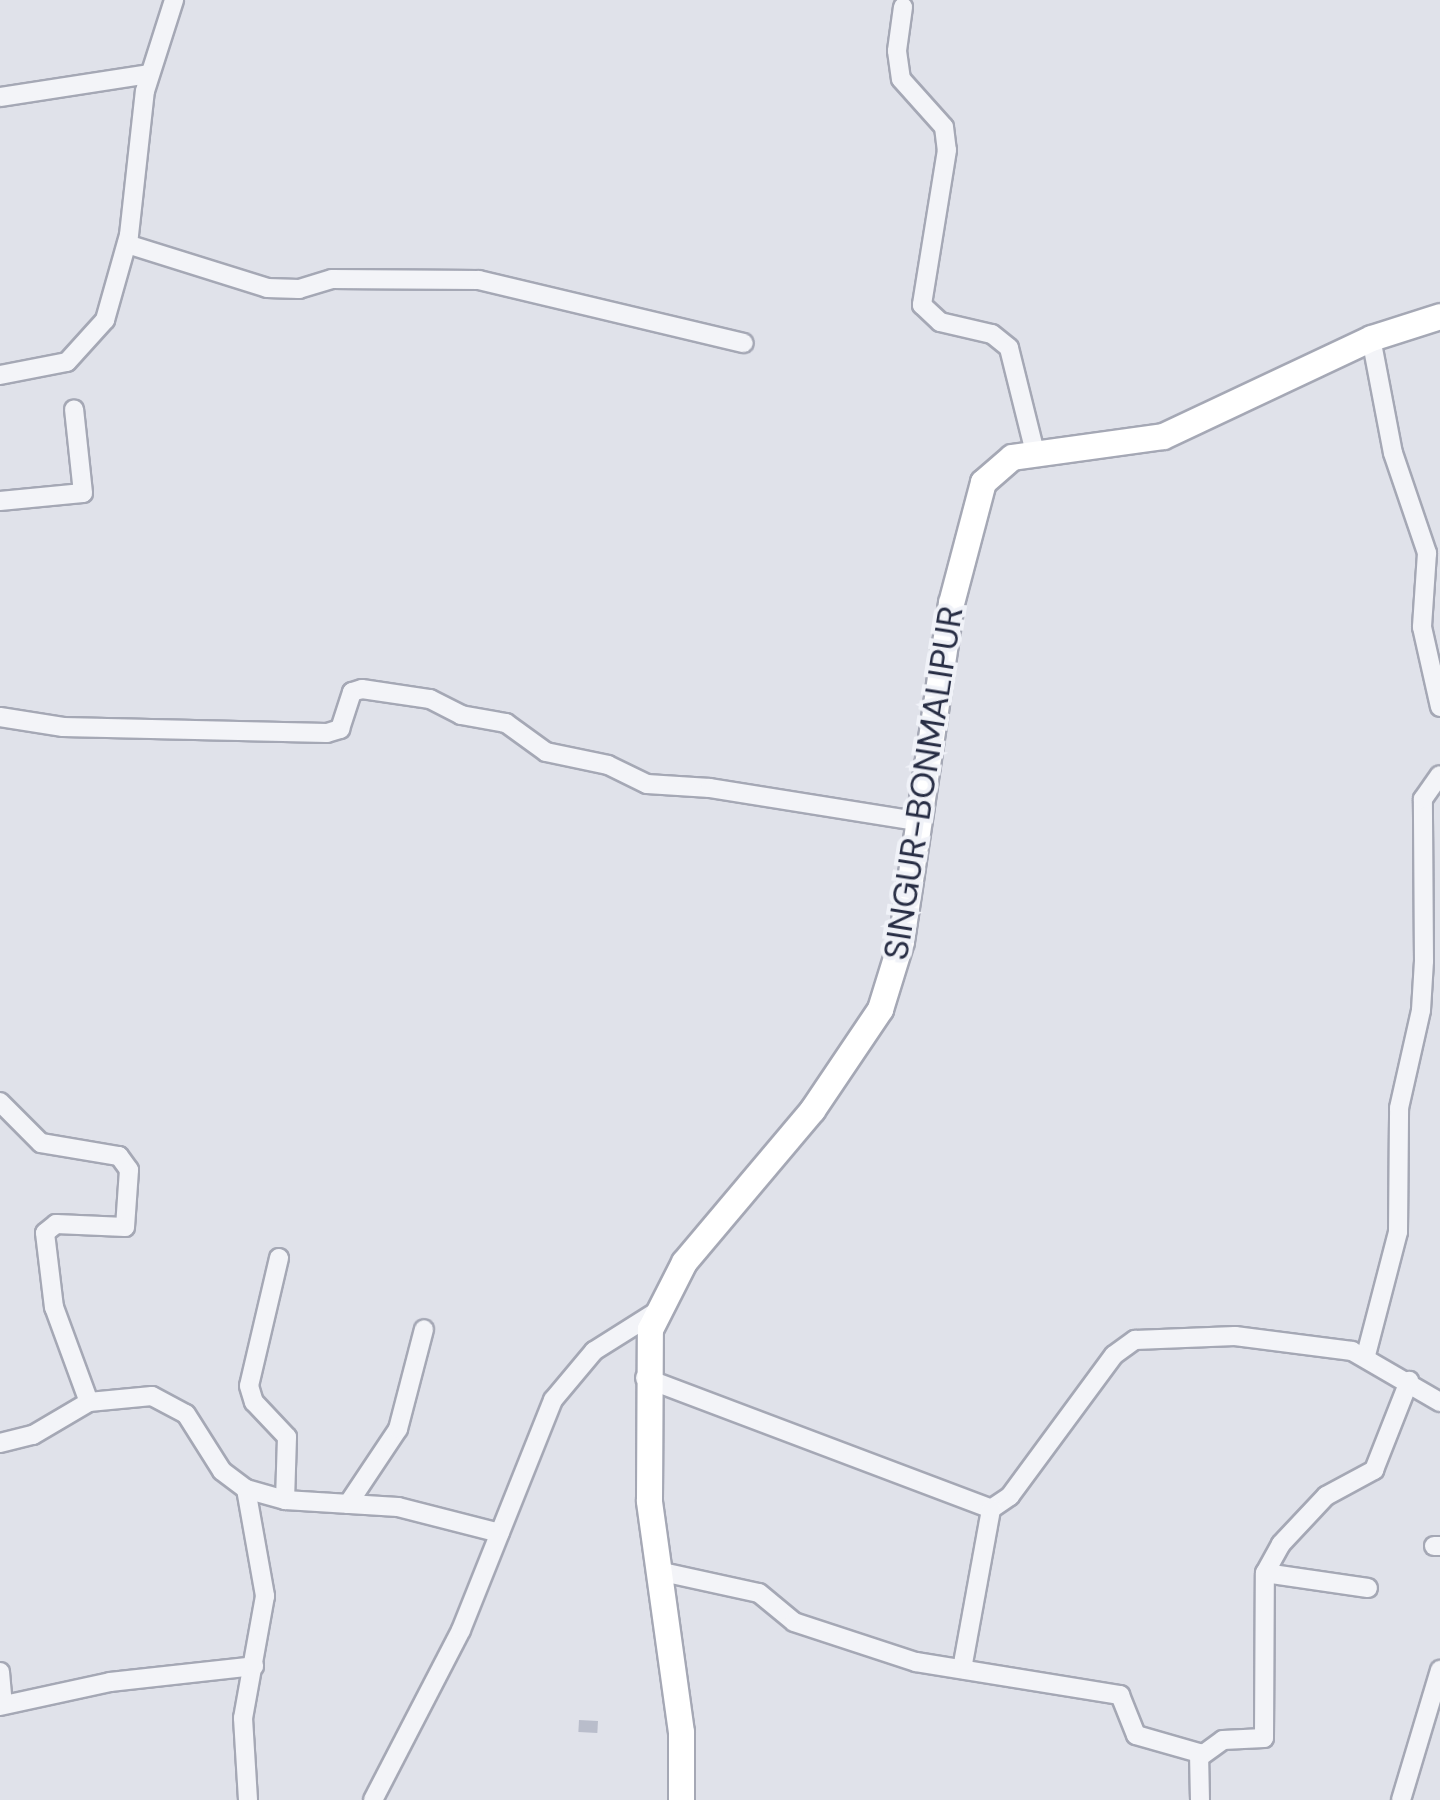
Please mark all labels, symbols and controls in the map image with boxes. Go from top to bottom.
street label: SINGUR-BONMALIPUR [874,603,972,963]

